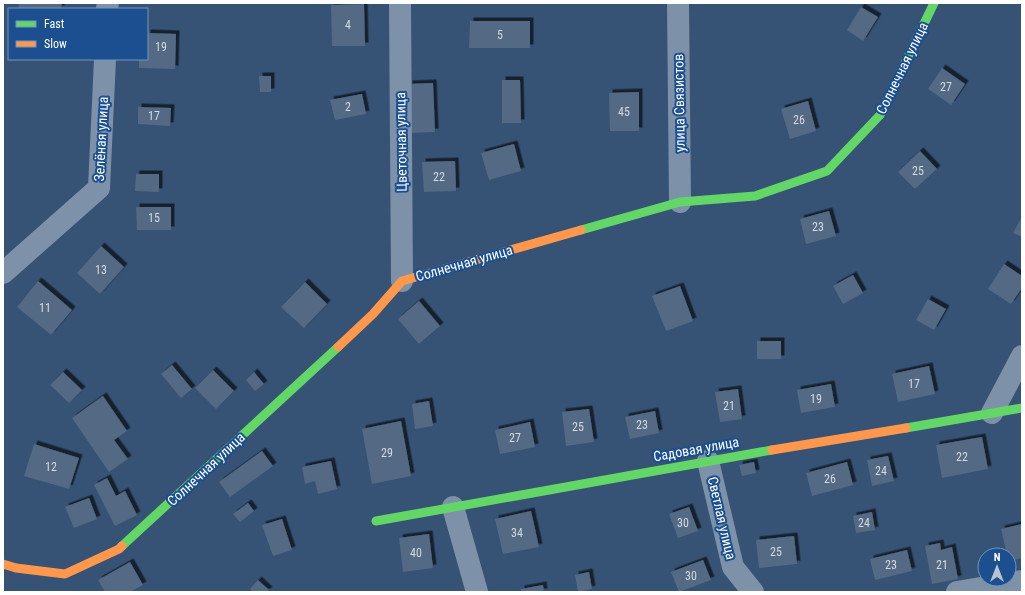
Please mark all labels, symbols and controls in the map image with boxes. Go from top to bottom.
legend [8,8,148,60]
text: Fast [44,17,65,31]
house number: 4 [345,18,351,32]
street label: Солнечная улица [873,20,931,116]
house number: 5 [497,28,503,42]
text: Slow [44,37,67,51]
house number: 19 [155,40,167,54]
street label: улица Связистов [670,54,688,152]
house number: 27 [940,80,952,94]
street label: Цветочная улица [392,92,410,192]
street label: Зелёная улица [91,96,111,182]
house number: 2 [345,100,351,114]
house number: 45 [618,105,630,119]
house number: 17 [148,109,160,123]
house number: 26 [793,113,805,127]
house number: 25 [912,164,924,178]
house number: 22 [433,170,445,184]
house number: 15 [148,211,160,225]
house number: 23 [812,220,824,234]
street label: Солнечная улица [414,242,514,284]
house number: 13 [95,263,107,277]
house number: 11 [39,301,51,315]
house number: 17 [908,377,920,391]
house number: 19 [810,392,822,406]
house number: 21 [723,399,735,413]
house number: 23 [636,418,648,432]
house number: 25 [572,420,584,434]
street label: Солнечная улица [164,429,248,509]
house number: 27 [509,431,521,445]
street label: Садовая улица [652,434,740,464]
house number: 29 [381,446,393,460]
house number: 22 [956,450,968,464]
house number: 12 [45,460,57,474]
house number: 24 [875,464,887,478]
house number: 26 [824,472,836,486]
street label: Светлая улица [705,475,739,561]
house number: 30 [677,516,689,530]
house number: 24 [858,516,870,530]
house number: 34 [511,526,523,540]
house number: 25 [770,545,782,559]
house number: 40 [410,546,422,560]
north arrow [977,547,1017,587]
text: N [994,551,1001,564]
house number: 23 [885,558,897,572]
house number: 21 [936,558,948,572]
house number: 30 [685,569,697,583]

